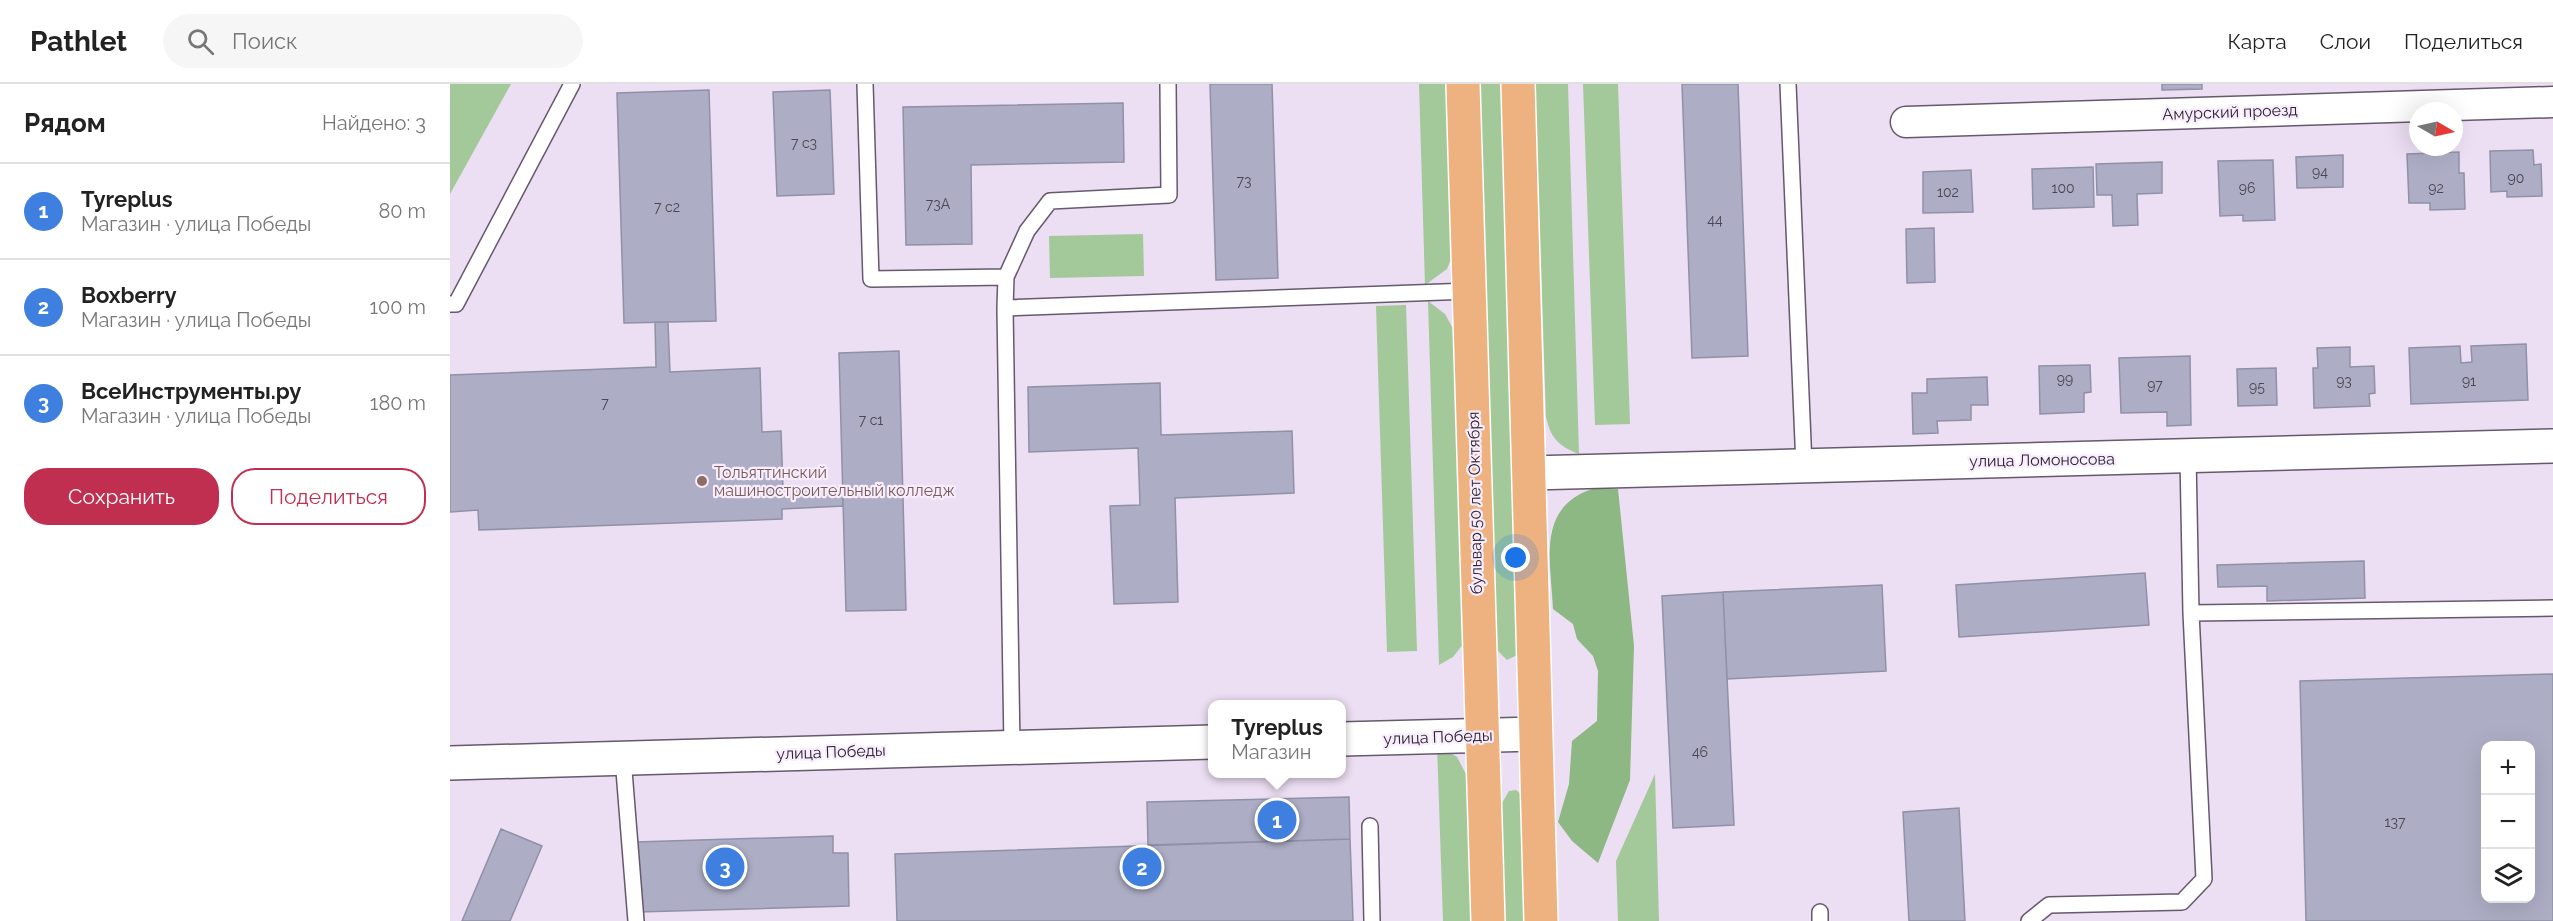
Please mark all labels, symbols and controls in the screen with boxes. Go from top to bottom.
search box [163,14,583,68]
text: Pathlet [30,25,127,58]
icon: search [184,25,217,58]
text: Поиск [232,28,298,54]
text: Карта [2228,29,2287,54]
text: Слои [2320,29,2371,54]
text: Поделиться [2404,29,2523,54]
street label: Амурский проезд [2162,100,2298,124]
north arrow [2409,102,2463,156]
text: Рядом [24,108,106,138]
text: Найдено: 3 [322,111,426,135]
house number: 7 с3 [791,135,817,151]
house number: 94 [2312,164,2328,180]
house number: 90 [2508,170,2524,186]
house number: 73 [1237,173,1251,189]
house number: 100 [2051,180,2075,196]
house number: 96 [2239,180,2255,196]
house number: 92 [2428,180,2444,196]
house number: 102 [1937,184,1959,200]
text: Tyreplus [81,186,173,212]
house number: 73А [926,196,951,212]
text: 1 [39,199,48,223]
text: 80 m [378,199,426,223]
house number: 7 с2 [654,199,680,215]
text: Магазин · улица Победы [81,212,311,236]
house number: 44 [1707,212,1723,228]
text: Boxberry [81,282,177,308]
text: 2 [38,295,49,319]
text: 100 m [369,295,426,319]
text: Магазин · улица Победы [81,308,311,332]
house number: 99 [2057,371,2073,387]
house number: 93 [2336,373,2352,389]
house number: 91 [2462,373,2476,389]
house number: 97 [2147,377,2163,393]
text: ВсеИнструменты.ру [81,378,301,404]
house number: 95 [2249,379,2265,395]
text: 3 [38,391,49,415]
text: 180 m [370,391,426,415]
house number: 7 [601,395,609,411]
text: Магазин · улица Победы [81,404,311,428]
street label: бульвар 50 лет Октября [1464,411,1486,595]
house number: 7 с1 [859,412,883,428]
street label: улица Ломоносова [1969,449,2115,471]
place label: Тольяттинский машиностроительный колледж [714,463,955,500]
button: Сохранить [24,468,219,525]
button: Поделиться [231,468,426,525]
marker: Тольяттинский машиностроительный колледж [695,474,709,488]
your location [1501,543,1530,572]
popup [1208,700,1346,778]
text: Tyreplus [1231,714,1323,740]
street label: улица Победы [1383,726,1493,748]
text: Магазин [1231,740,1311,764]
street label: улица Победы [776,741,886,763]
map controls [2481,741,2535,903]
button: + [2481,741,2535,795]
house number: 46 [1692,744,1708,760]
button: − [2481,795,2535,849]
pin: 1 [1258,798,1296,842]
house number: 137 [2385,814,2406,830]
pin: 3 [706,844,744,890]
pin: 2 [1122,844,1162,890]
button: layers [2481,849,2535,903]

